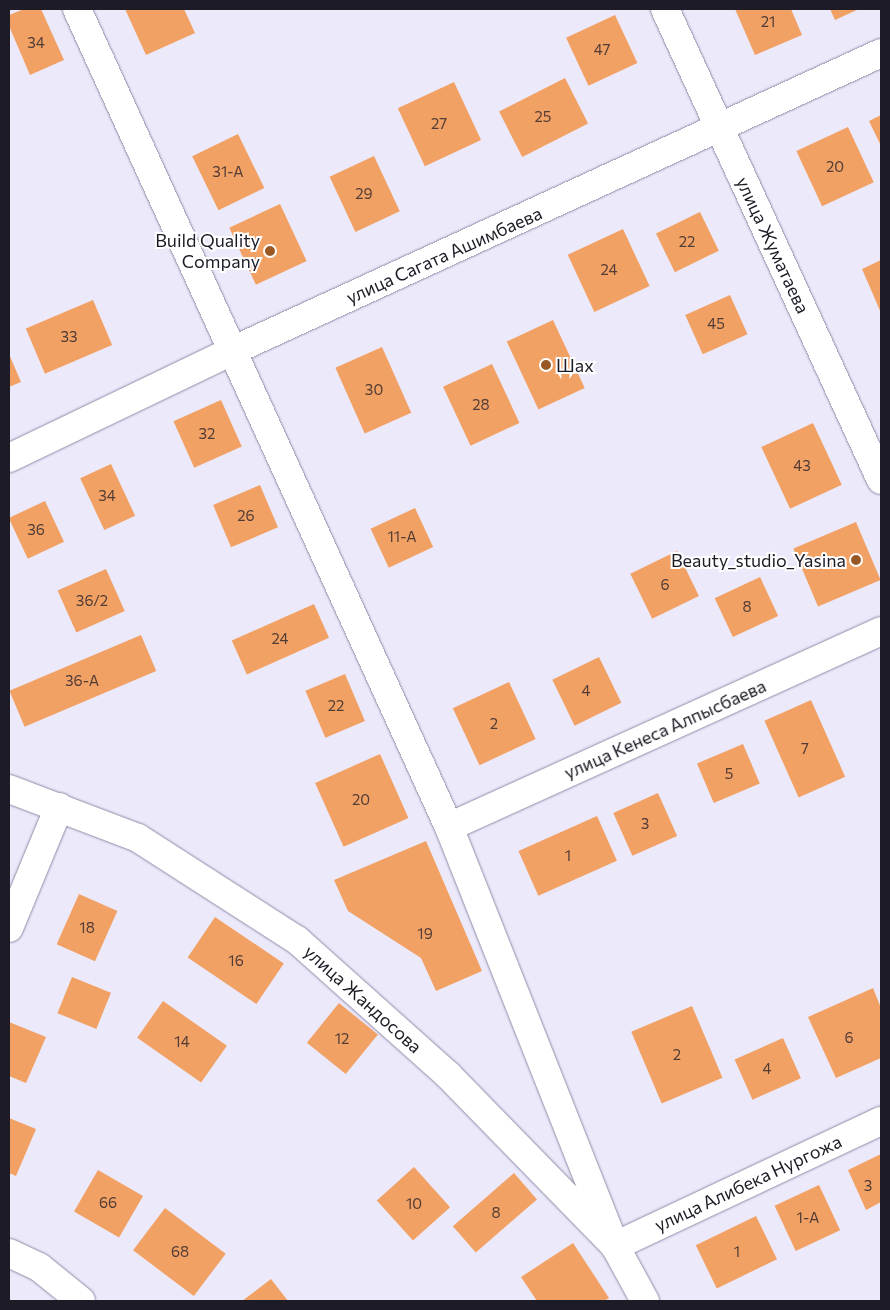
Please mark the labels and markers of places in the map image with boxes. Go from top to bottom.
place label: Build Quality Company [155,230,260,272]
marker: Build Quality Company [264,245,276,257]
place label: Шах [556,354,594,376]
marker: Шах [540,359,552,371]
place label: Beauty_studio_Yasina [671,549,846,571]
marker: Beauty_studio_Yasina [850,554,862,566]

